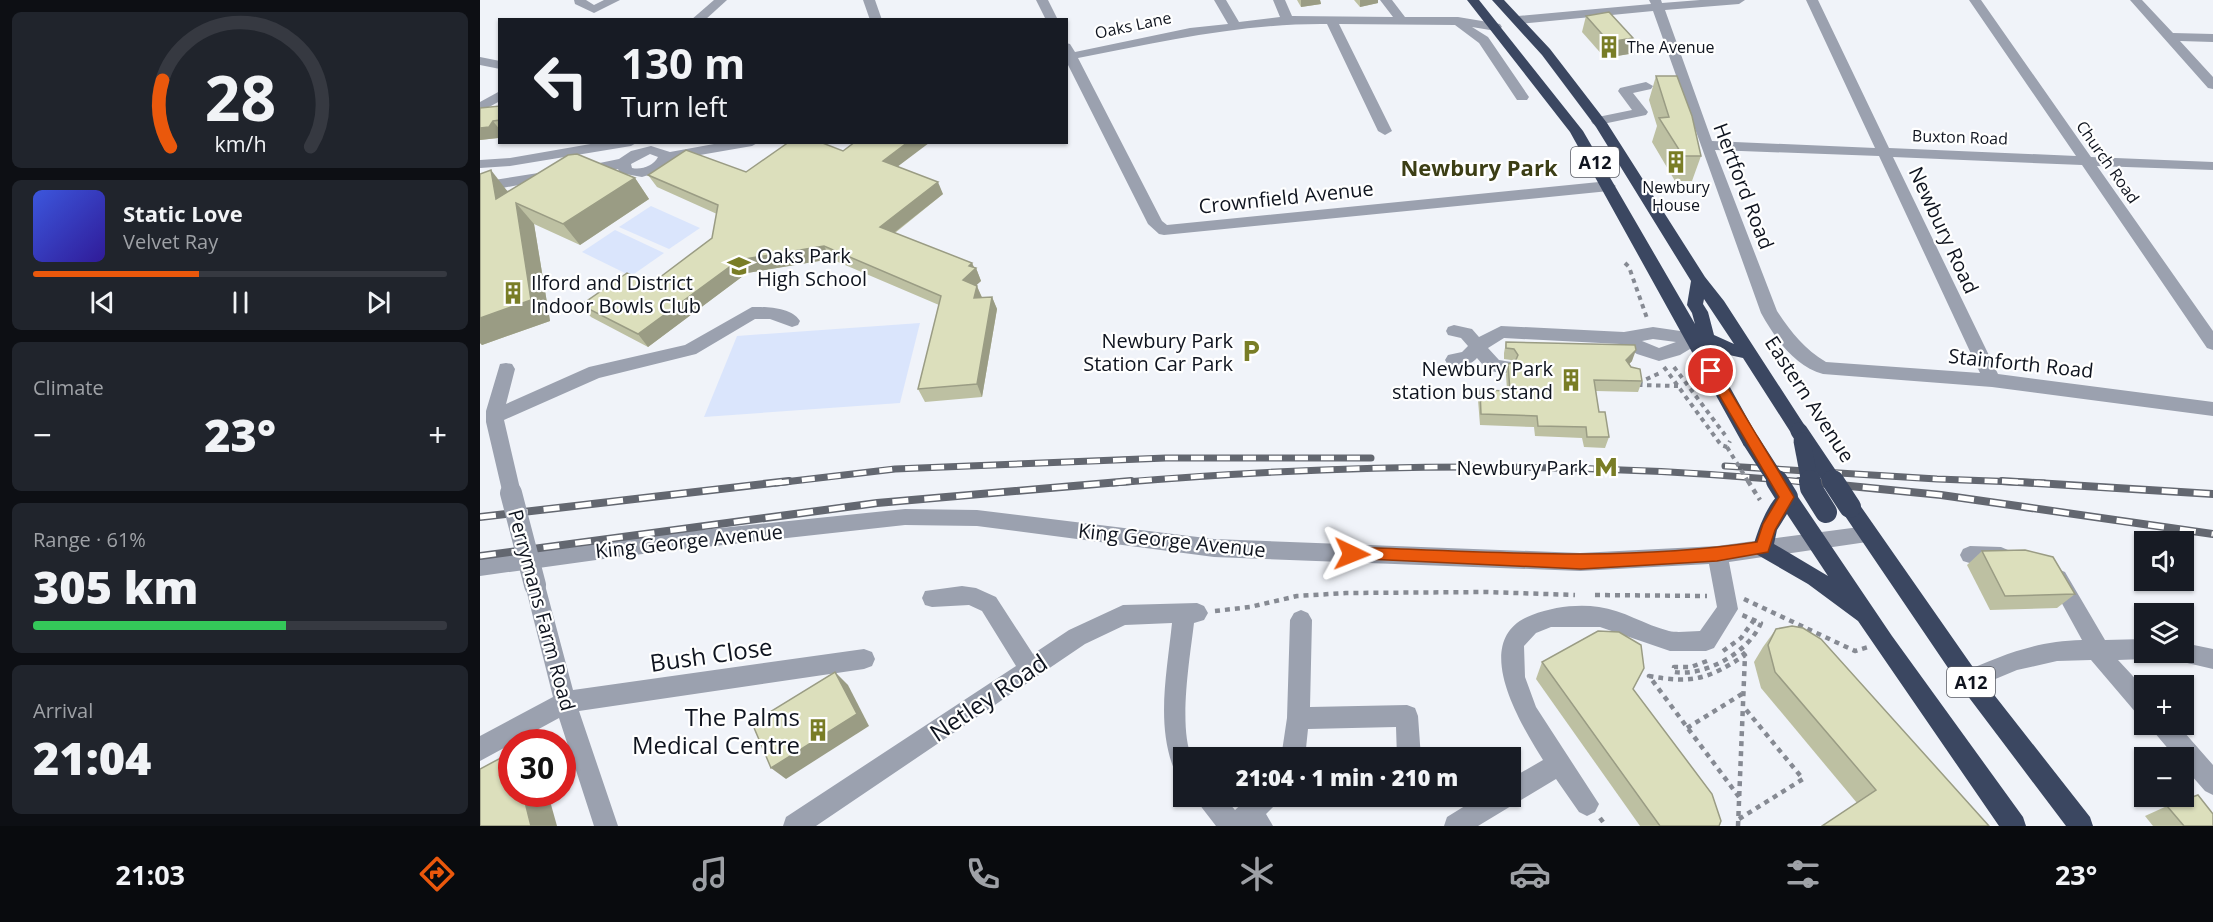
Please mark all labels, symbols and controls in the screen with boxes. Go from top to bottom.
street label: Oaks Lane [1093,6,1173,44]
text: 130 m [621,34,745,91]
building icon: The Avenue [1596,34,1622,60]
place label: The Avenue [1627,36,1714,58]
icon: left [522,42,600,120]
text: 28 [204,54,276,139]
text: Turn left [621,88,728,125]
street label: Church Road [2071,116,2145,208]
street label: Hertford Road [1707,119,1781,253]
street label: Buxton Road [1912,124,2008,150]
text: km/h [214,129,266,158]
road number: A12 [1571,147,1619,177]
building icon: Newbury House [1663,149,1689,175]
district label: Newbury Park [1400,152,1558,182]
street label: Newbury Road [1903,162,1985,298]
street label: Crownfield Avenue [1197,174,1375,220]
place label: Newbury House [1642,176,1711,216]
text: Static Love [123,198,243,228]
text: Velvet Ray [123,228,218,255]
place label: Oaks Park High School [757,242,867,292]
school or university icon: Oaks Park High School [726,253,752,279]
place label: Ilford and District Indoor Bowls Club [531,269,701,319]
building icon: Ilford and District Indoor Bowls Club [500,280,526,306]
icon: previous [86,286,119,319]
icon: pause [224,286,257,319]
icon: next [362,286,395,319]
place label: Newbury Park Station Car Park [1083,327,1233,377]
street label: Eastern Avenue [1759,331,1861,467]
parking icon: Newbury Park Station Car Park [1238,338,1264,364]
street label: Stainforth Road [1947,342,2095,384]
pin [1685,345,1736,396]
icon: arrive [1694,354,1727,387]
place label: Newbury Park station bus stand [1392,355,1553,405]
building icon: Newbury Park station bus stand [1558,367,1584,393]
text: Climate [33,374,104,401]
text: 23° [204,404,276,465]
text: − [33,412,52,457]
text: + [428,412,447,457]
place label: Newbury Park [1456,454,1588,481]
metro station icon: Newbury Park [1593,454,1619,480]
street label: Perrymans Farm Road [502,506,582,714]
street label: King George Avenue [1077,517,1267,563]
street label: King George Avenue [594,518,784,564]
position arrow [1320,522,1384,586]
text: Range · 61% [33,526,146,553]
map controls [2134,531,2194,807]
button: sound [2134,531,2194,591]
text: 305 km [33,556,198,617]
button: layers [2134,603,2194,663]
street label: Bush Close [648,629,774,679]
street label: Netley Road [923,646,1053,748]
road number: A12 [1947,667,1995,697]
button: + [2134,675,2194,735]
text: Arrival [33,697,93,724]
place label: The Palms Medical Centre [632,700,800,761]
building icon: The Palms Medical Centre [805,717,831,743]
text: 21:04 [33,727,151,788]
speed limit sign: 30 [498,729,576,807]
button: − [2134,747,2194,807]
text: 21:04 · 1 min · 210 m [1236,762,1458,792]
icon: directions [416,853,458,895]
icon: music [689,853,731,895]
icon: phone [962,853,1004,895]
icon: climate [1236,853,1278,895]
icon: car [1509,853,1551,895]
icon: filters [1782,853,1824,895]
text: 21:03 [116,856,185,893]
text: 23° [2055,856,2097,893]

